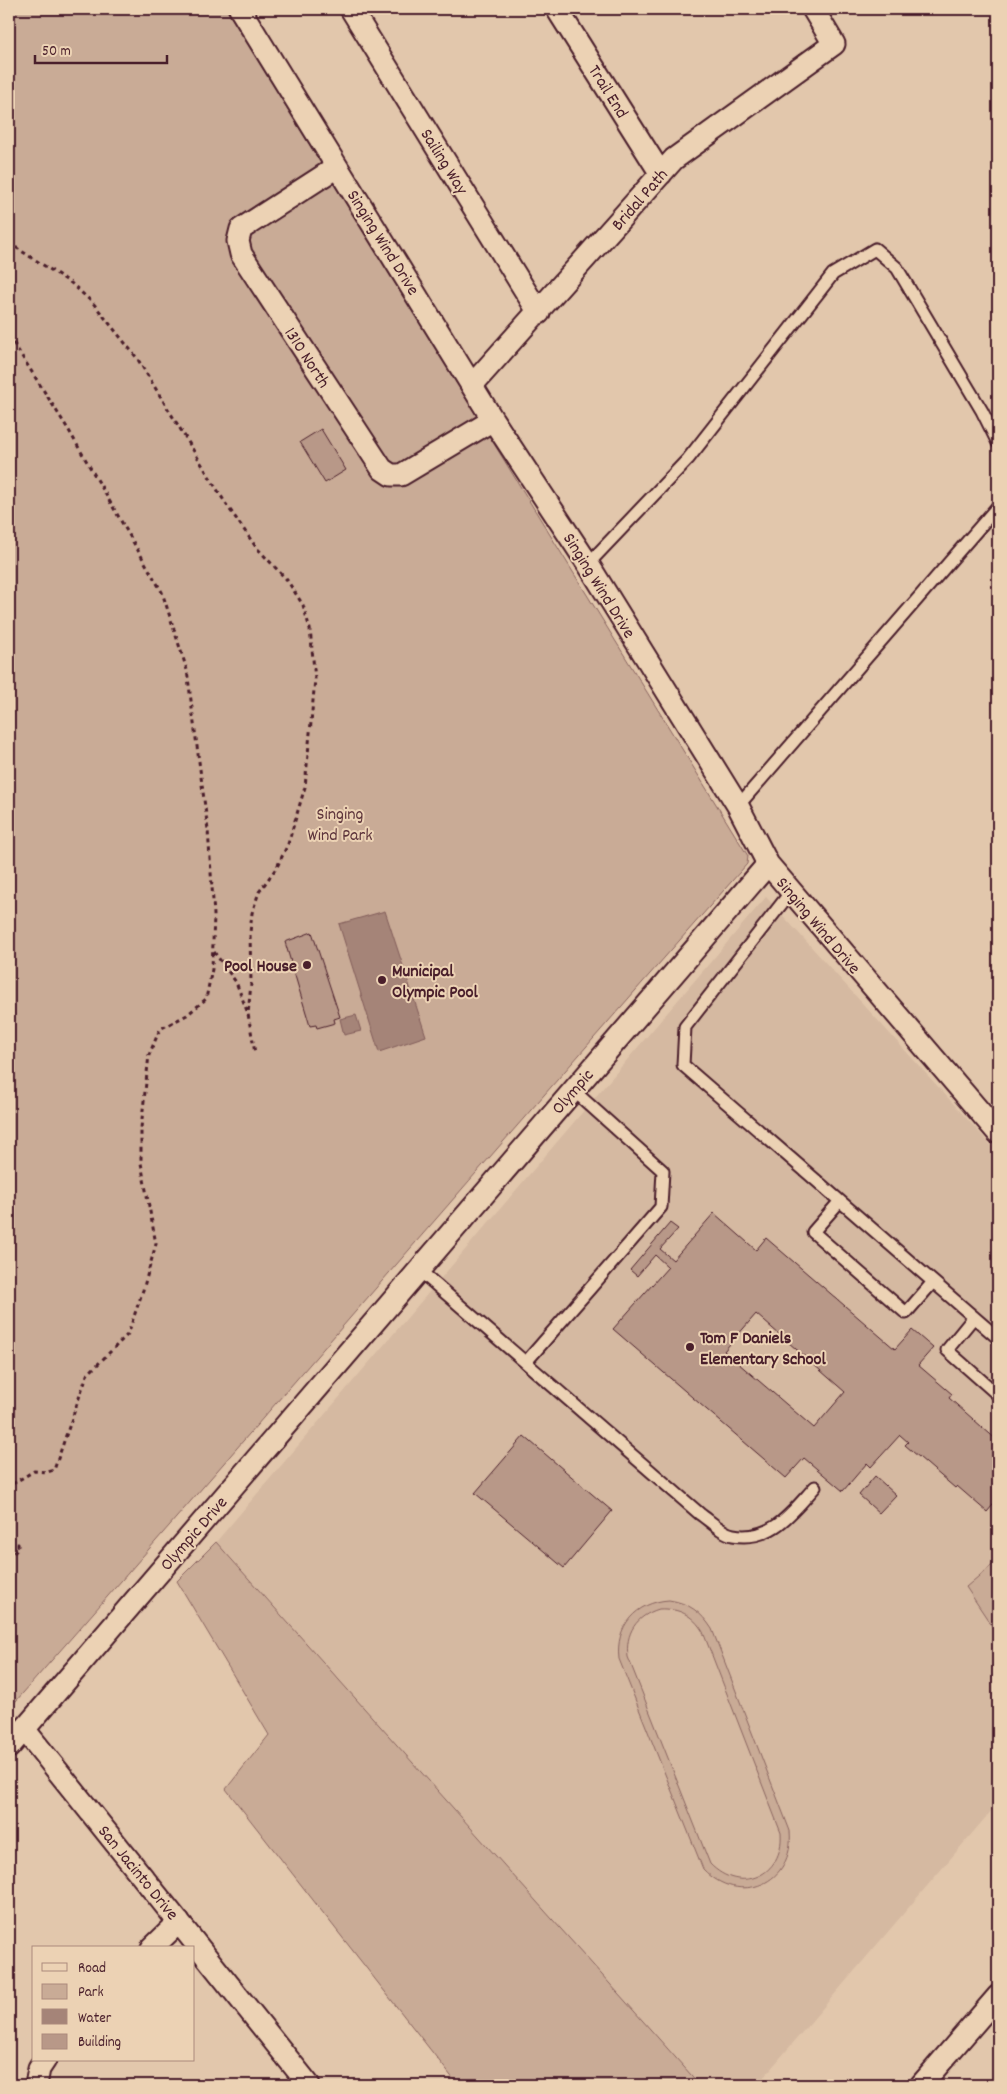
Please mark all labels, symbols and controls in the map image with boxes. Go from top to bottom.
scale bar [35,32,168,64]
text: 50 m [42,41,71,63]
street label: Trail End [581,61,633,124]
street label: Sailing Way [413,124,473,201]
street label: Bridal Path [607,164,675,237]
street label: Singing Wind Drive [339,186,424,301]
street label: 1310 North [277,323,335,394]
street label: Singing Wind Drive [555,529,640,644]
park label: Singing Wind Park [307,803,373,849]
street label: Singing Wind Drive [769,873,865,981]
place label: Pool House [224,955,297,980]
marker: Pool House [301,959,313,971]
place label: Municipal Olympic Pool [392,960,478,1006]
marker: Municipal Olympic Pool [376,974,388,986]
street label: Olympic [547,1064,601,1121]
place label: Tom F Daniels Elementary School [700,1327,827,1373]
marker: Tom F Daniels Elementary School [684,1341,696,1353]
street label: Olympic Drive [155,1492,235,1578]
street label: San Jacinto Drive [91,1821,183,1927]
legend [32,1946,195,2062]
text: Road [78,1958,106,1980]
text: Park [78,1982,104,2004]
text: Water [78,2008,112,2030]
text: Building [78,2032,121,2054]

